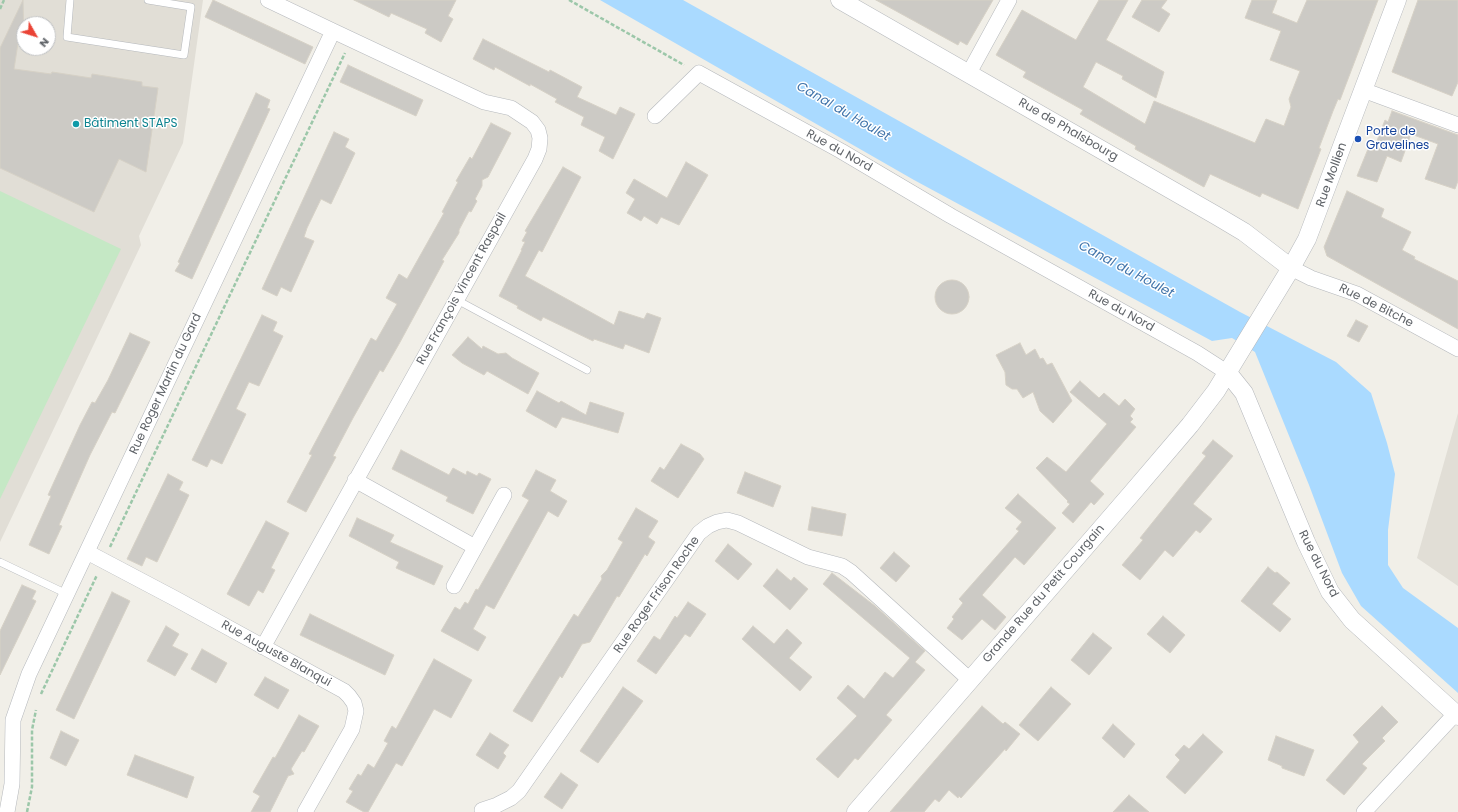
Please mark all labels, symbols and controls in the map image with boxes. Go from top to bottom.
north arrow [16,16,56,56]
text: N [36,35,53,51]
water label: Canal du Houlet [793,79,893,145]
street label: Rue de Phalsbourg [1016,96,1120,164]
place label: Bâtiment STAPS [84,117,177,131]
marker: Bâtiment STAPS [71,119,81,129]
place label: Porte de Gravelines [1366,125,1429,153]
street label: Rue du Nord [803,127,875,175]
marker: Porte de Gravelines [1353,134,1363,144]
street label: Rue Mollien [1314,141,1350,209]
street label: Rue François Vincent Raspail [414,210,510,368]
water label: Canal du Houlet [1076,238,1176,302]
street label: Rue de Bitche [1336,281,1416,331]
street label: Rue du Nord [1085,287,1157,335]
street label: Rue Roger Martin du Gard [127,311,205,457]
street label: Grande Rue du Petit Courgain [980,522,1108,666]
street label: Rue du Nord [1295,528,1341,600]
street label: Rue Roger Frison Roche [611,534,703,656]
street label: Rue Auguste Blanqui [219,618,333,690]

